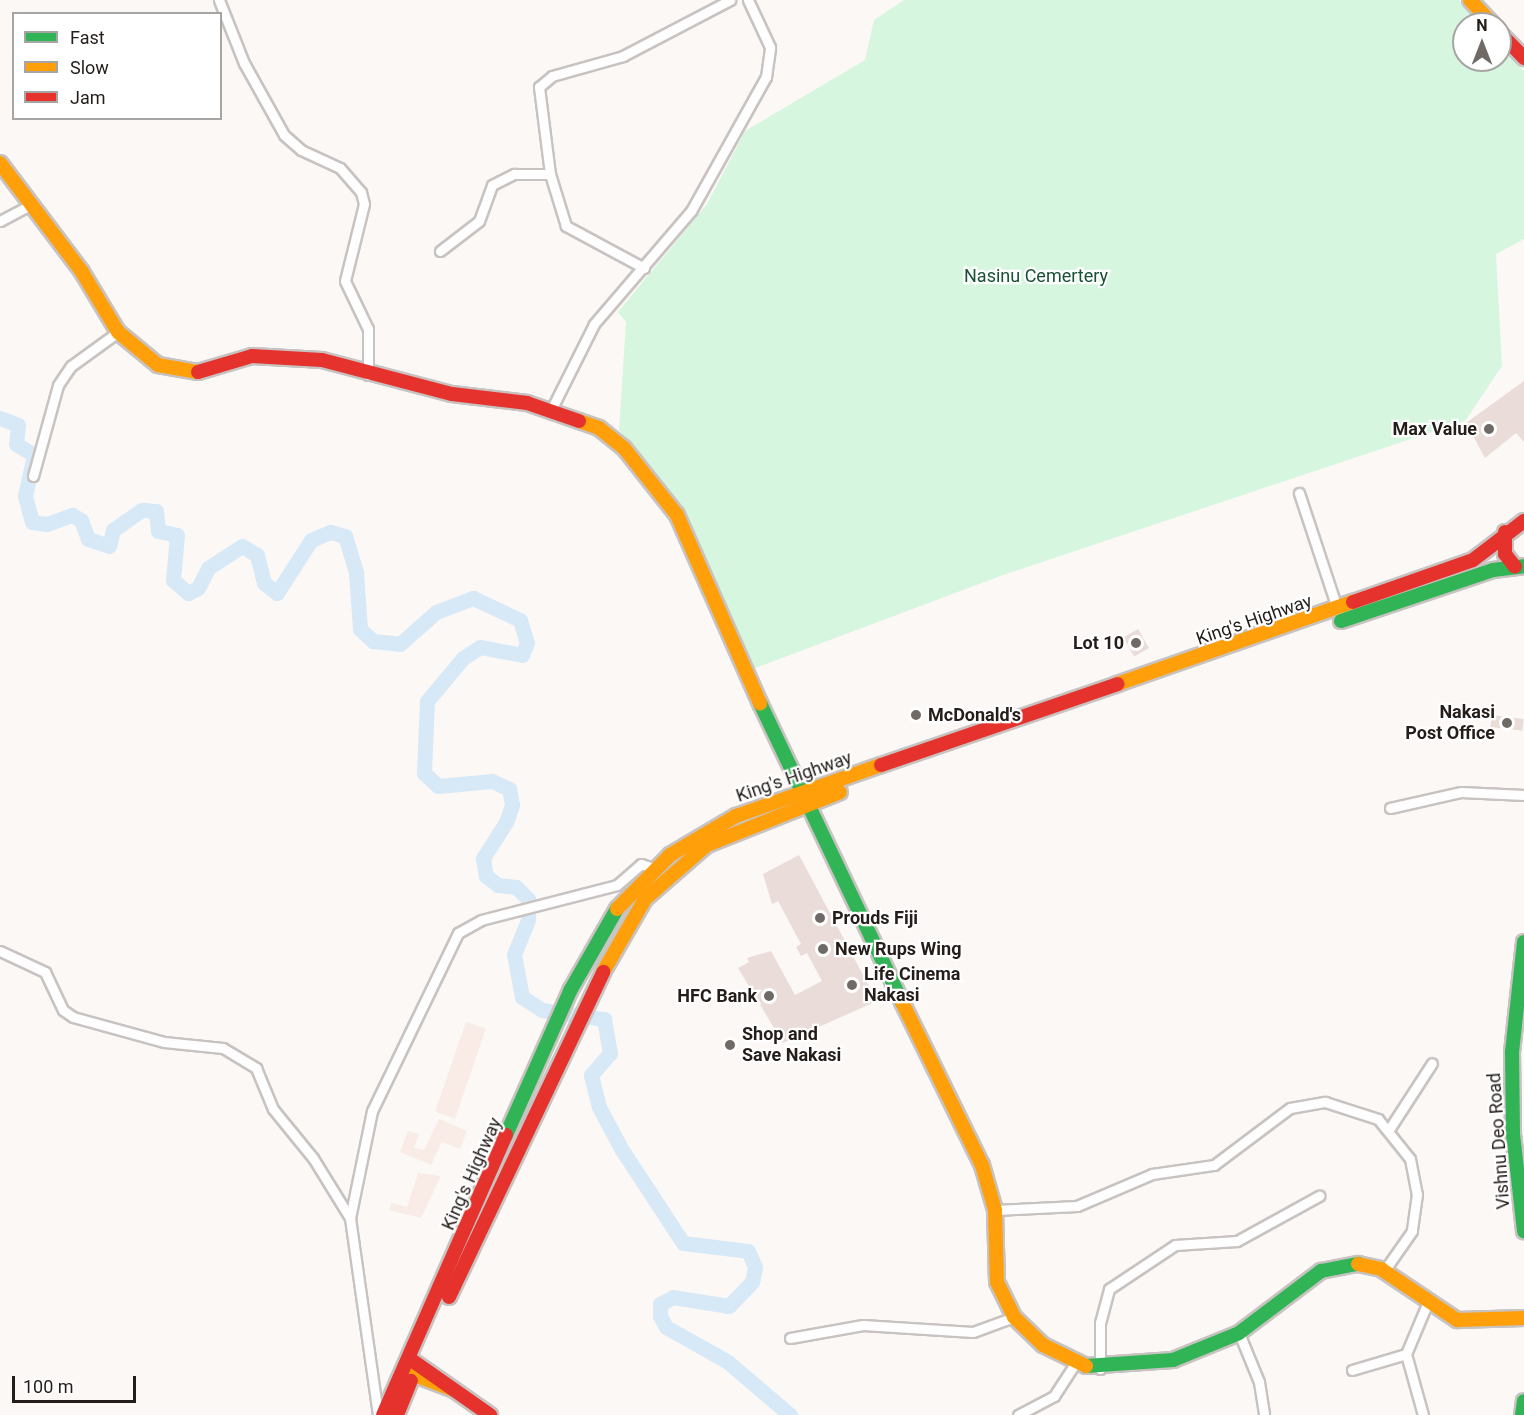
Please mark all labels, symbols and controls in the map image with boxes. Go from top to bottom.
legend [12,12,222,120]
north arrow [1452,12,1512,72]
text: N [1476,16,1488,35]
text: Fast [70,27,105,48]
text: Slow [70,57,109,78]
text: Jam [70,87,106,108]
park label: Nasinu Cemertery [964,265,1108,287]
place label: Max Value [1392,418,1477,440]
marker: Max Value [1482,422,1496,436]
street label: King's Highway [1193,590,1315,650]
place label: Lot 10 [1073,632,1124,654]
marker: Lot 10 [1129,636,1143,650]
place label: Nakasi Post Office [1405,702,1495,744]
place label: McDonald's [928,704,1021,726]
marker: McDonald's [909,708,923,722]
marker: Nakasi Post Office [1500,716,1514,730]
street label: King's Highway [733,747,855,807]
place label: Prouds Fiji [832,907,918,929]
marker: Prouds Fiji [813,911,827,925]
place label: New Rups Wing [835,938,961,960]
marker: New Rups Wing [816,942,830,956]
place label: Life Cinema Nakasi [864,964,961,1006]
marker: Life Cinema Nakasi [845,978,859,992]
place label: HFC Bank [677,985,757,1007]
marker: HFC Bank [762,989,776,1003]
place label: Shop and Save Nakasi [742,1024,841,1066]
marker: Shop and Save Nakasi [723,1038,737,1052]
street label: Vishnu Deo Road [1483,1072,1515,1210]
street label: King's Highway [438,1114,506,1234]
scale bar [15,1364,140,1402]
text: 100 m [23,1376,74,1397]

